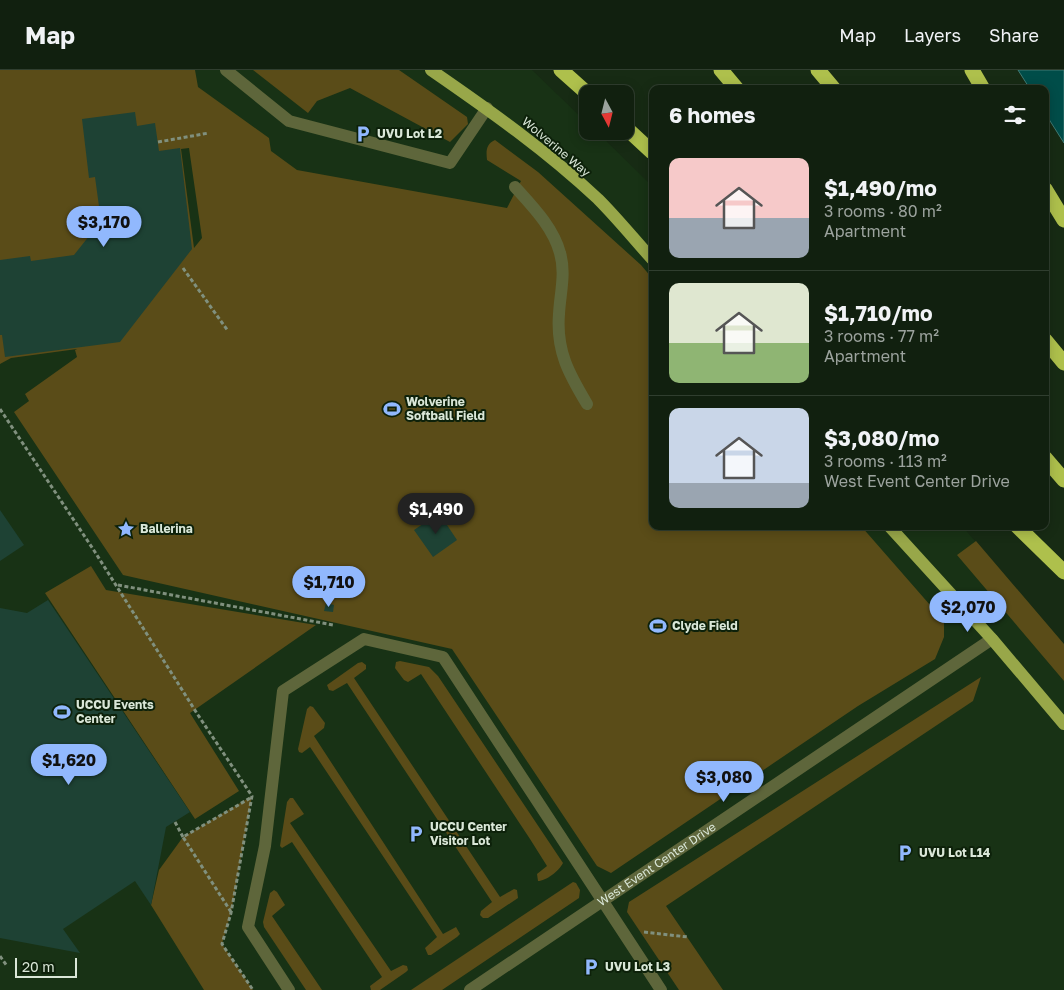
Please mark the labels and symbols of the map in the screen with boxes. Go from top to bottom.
north arrow [579,85,634,140]
street label: Wolverine Way [519,114,594,180]
parking icon: UVU Lot L2 [353,124,373,144]
place label: UVU Lot L2 [377,126,442,141]
pin: $3,170 [63,206,145,248]
place label: Wolverine Softball Field [406,394,485,423]
sports icon: Wolverine Softball Field [382,399,402,419]
pin: $1,490 [395,492,477,535]
place icon: Ballerina [116,519,136,539]
place label: Ballerina [140,521,193,536]
pin: $1,710 [288,566,370,608]
pin: $2,070 [927,590,1009,633]
sports icon: Clyde Field [648,616,668,636]
place label: Clyde Field [672,618,738,633]
place label: UCCU Events Center [76,697,154,726]
sports icon: UCCU Events Center [52,702,72,722]
pin: $1,620 [28,744,110,786]
pin: $3,080 [683,760,765,803]
place label: UCCU Center Visitor Lot [430,819,507,848]
street label: West Event Center Drive [594,819,719,909]
parking icon: UCCU Center Visitor Lot [406,824,426,844]
parking icon: UVU Lot L14 [895,843,915,863]
place label: UVU Lot L14 [919,845,991,860]
scale bar [15,955,78,978]
parking icon: UVU Lot L3 [581,957,601,977]
place label: UVU Lot L3 [605,959,670,974]

